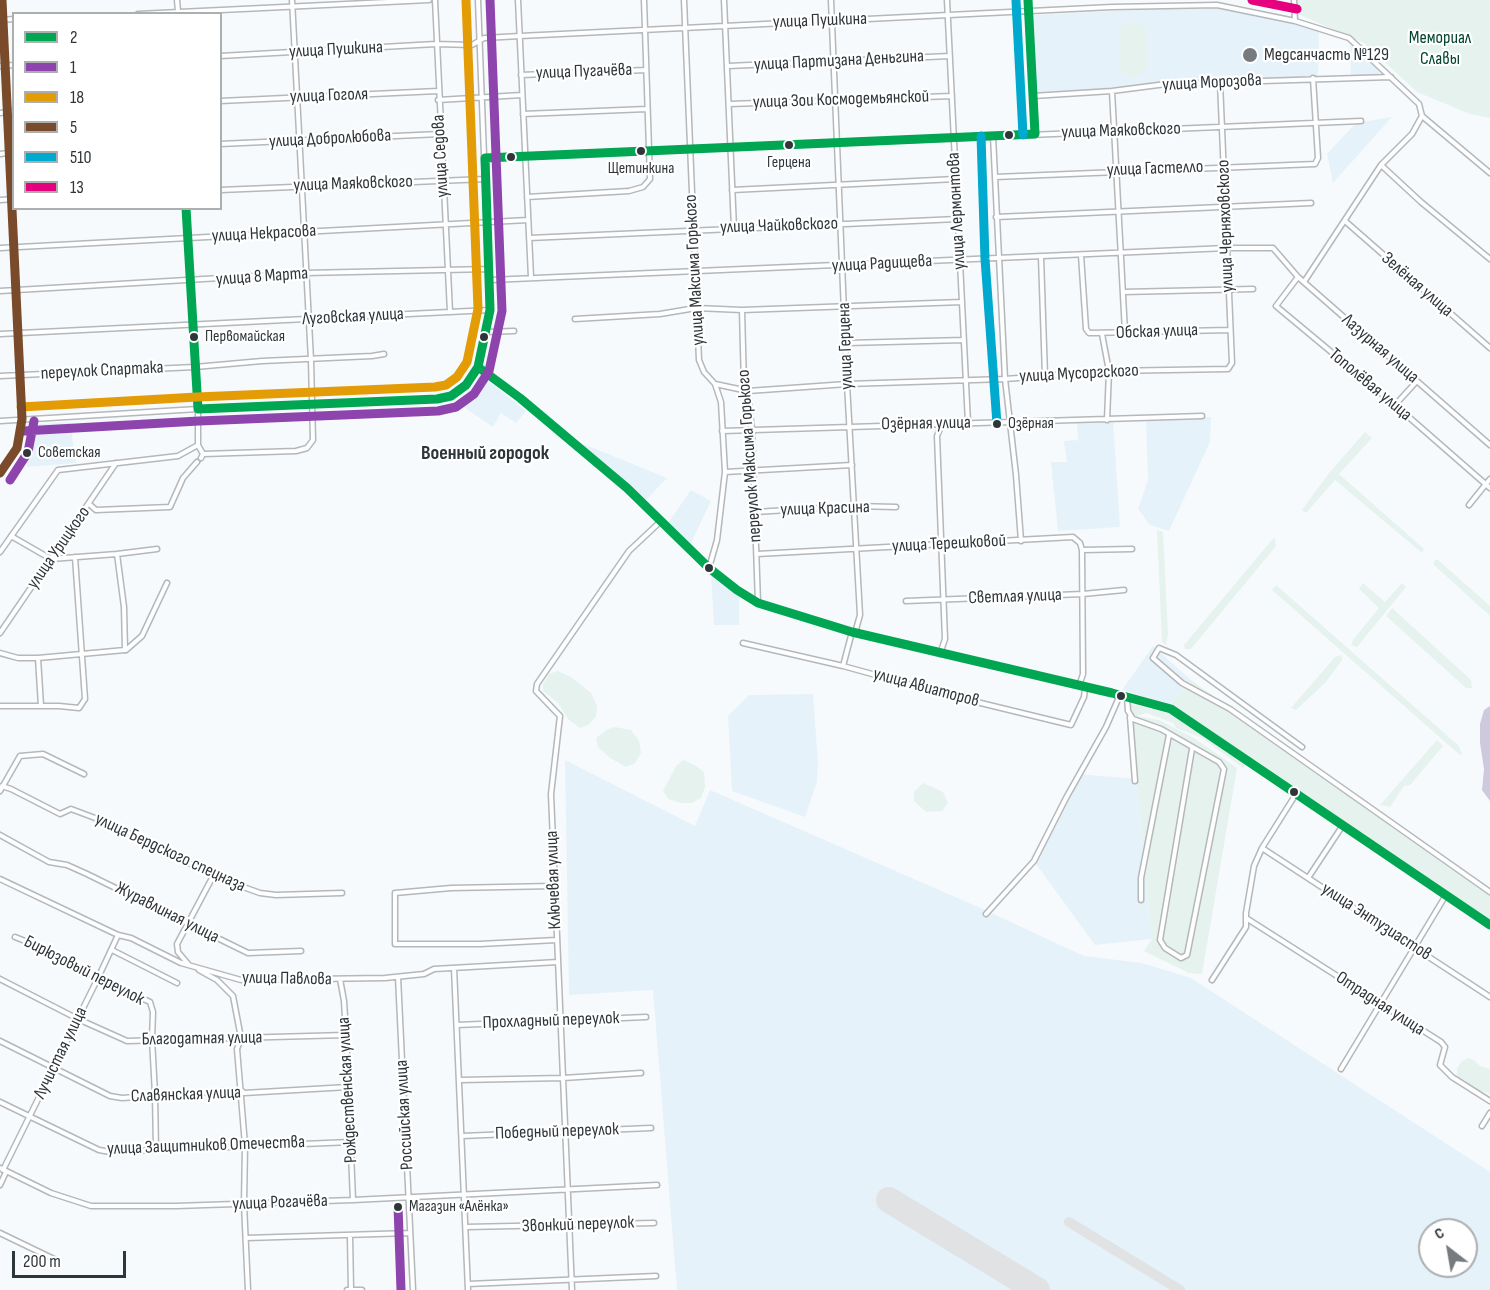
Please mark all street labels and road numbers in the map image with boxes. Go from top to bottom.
street label: улица Пушкина [773,9,867,33]
street label: улица Пушкина [288,37,384,63]
street label: улица Партизана Деньгина [753,46,925,76]
street label: улица Пугачёва [535,60,633,84]
street label: улица Морозова [1162,70,1262,96]
street label: улица Гоголя [289,84,369,108]
street label: улица Зои Космодемьянской [752,86,930,114]
street label: улица Седова [428,114,454,198]
street label: улица Маяковского [1061,118,1181,144]
street label: улица Добролюбова [268,125,392,153]
street label: улица Лермонтова [943,152,971,270]
street label: улица Гастелло [1106,157,1204,181]
street label: улица Черняховского [1213,159,1239,293]
street label: улица Маяковского [293,171,413,197]
street label: улица Максима Горького [680,194,710,346]
street label: улица Чайковского [720,213,838,239]
street label: улица Некрасова [211,220,317,248]
street label: Зелёная улица [1377,248,1457,322]
street label: улица Радищева [831,251,933,277]
street label: улица 8 Марта [215,263,309,291]
street label: улица Герцена [834,302,858,390]
street label: Луговская улица [302,304,404,330]
street label: Лазурная улица [1337,310,1423,388]
street label: Обская улица [1116,320,1198,344]
street label: Тополёвая улица [1324,344,1416,426]
street label: переулок Спартака [40,357,164,385]
street label: улица Мусоргского [1019,360,1139,388]
street label: переулок Максима Горького [733,369,767,543]
street label: Озёрная улица [881,412,971,436]
street label: улица Красина [780,497,870,521]
street label: улица Урицкого [23,503,95,593]
street label: улица Терешковой [892,530,1006,558]
street label: Светлая улица [968,585,1062,609]
street label: улица Авиаторов [871,663,981,713]
street label: улица Бердского спецназа [91,809,249,897]
street label: Ключевая улица [541,830,567,930]
street label: Журавлиная улица [111,878,223,948]
street label: улица Энтузиастов [1317,878,1435,966]
street label: Бирюзовый переулок [20,931,148,1011]
street label: улица Павлова [242,967,332,991]
street label: Отрадная улица [1331,967,1429,1041]
street label: Лучистая улица [29,1004,93,1102]
street label: Прохладный переулок [482,1008,620,1034]
street label: Рождественская улица [333,1016,363,1164]
street label: Благодатная улица [141,1027,263,1051]
street label: Российская улица [391,1059,419,1171]
street label: Славянская улица [131,1082,241,1108]
street label: Победный переулок [495,1119,619,1145]
street label: улица Защитников Отечества [107,1132,305,1160]
street label: улица Рогачёва [232,1191,328,1215]
street label: Звонкий переулок [522,1212,634,1238]

